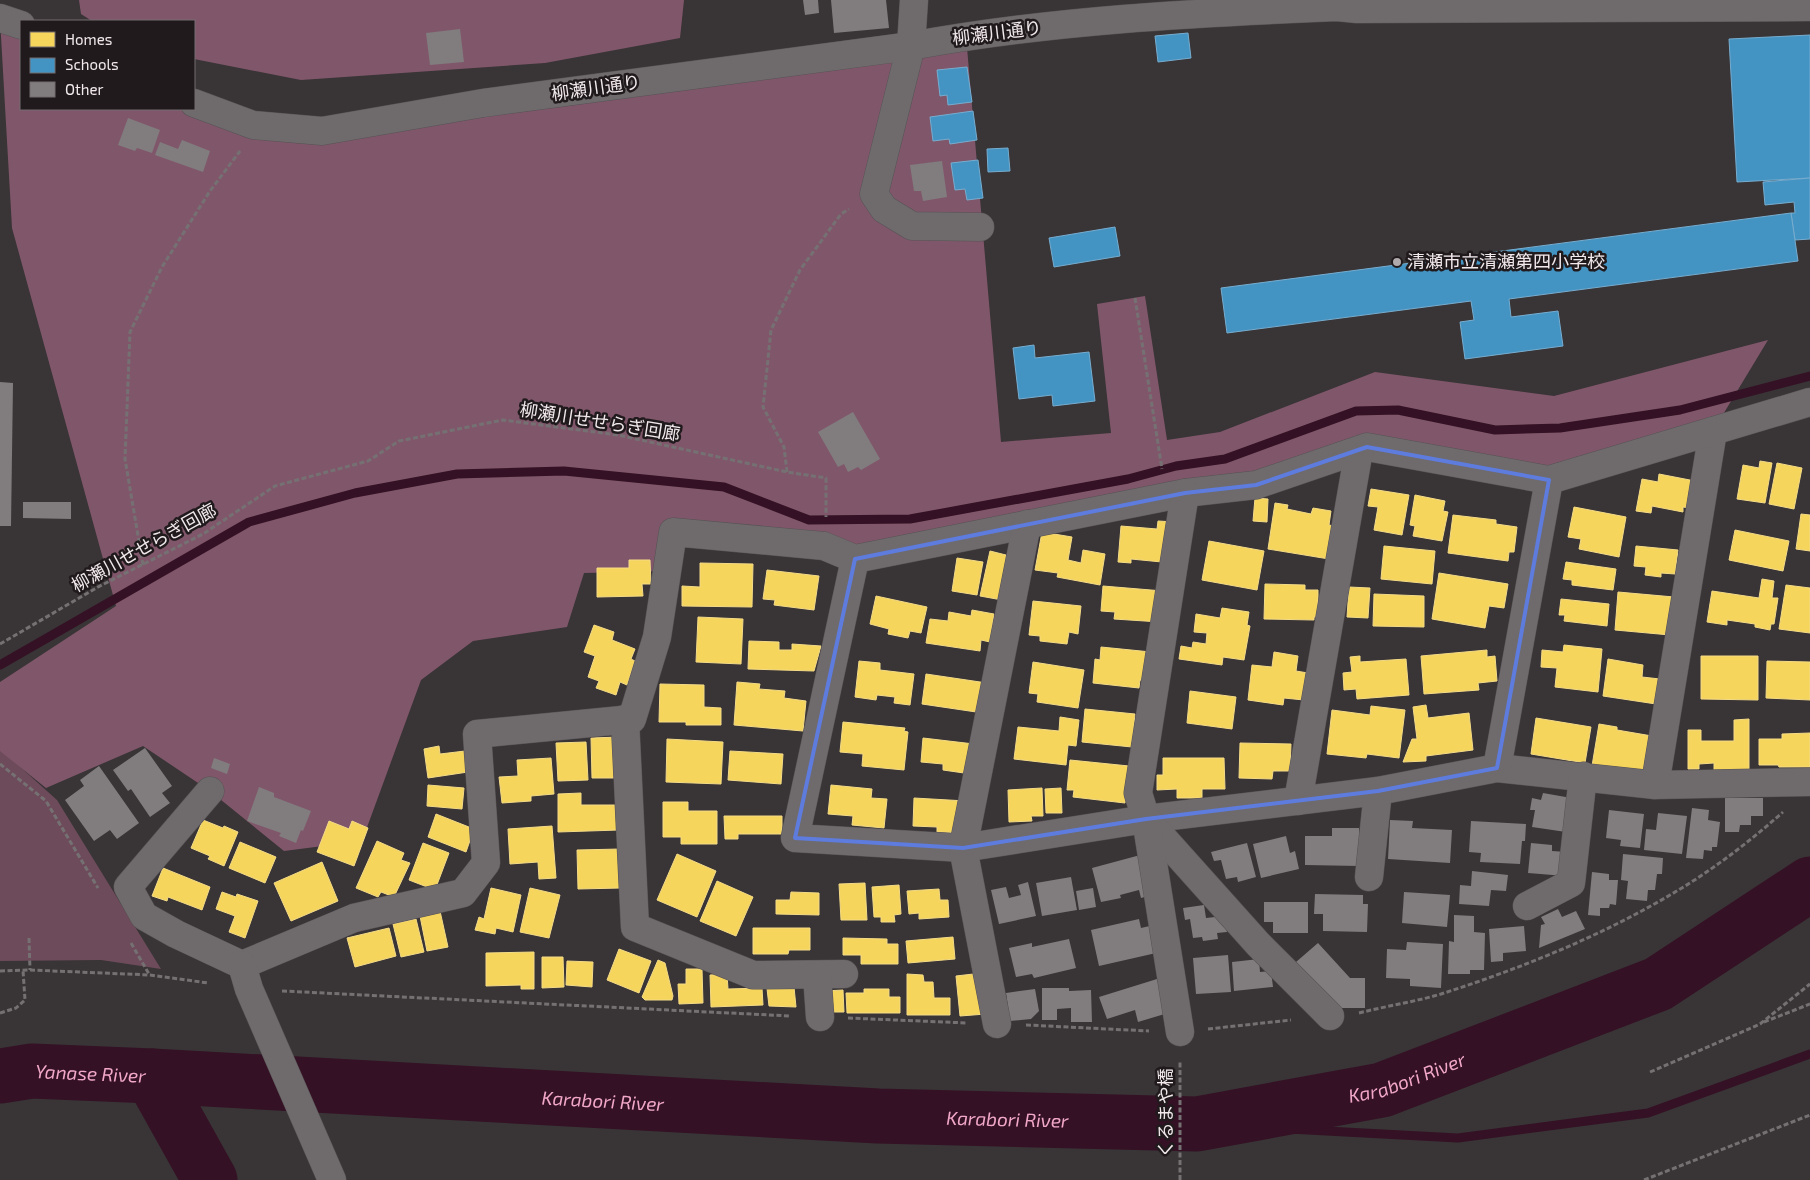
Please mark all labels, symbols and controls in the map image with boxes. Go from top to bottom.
street label: 柳瀬川通り [951,16,1043,48]
legend [20,20,195,110]
text: Homes [65,30,112,48]
text: Schools [65,55,119,73]
street label: 柳瀬川通り [550,70,642,104]
text: Other [65,80,104,98]
place label: 清瀬市立清瀬第四小学校 [1407,250,1605,272]
marker: 清瀬市立清瀬第四小学校 [1391,256,1403,268]
street label: 柳瀬川せせらぎ回廊 [518,397,682,445]
street label: 柳瀬川せせらぎ回廊 [67,498,220,596]
water label: Karabori River [1346,1047,1469,1107]
water label: Yanase River [35,1059,147,1087]
street label: くるまや橋 [1154,1068,1176,1158]
water label: Karabori River [541,1085,665,1115]
water label: Karabori River [946,1106,1069,1132]

